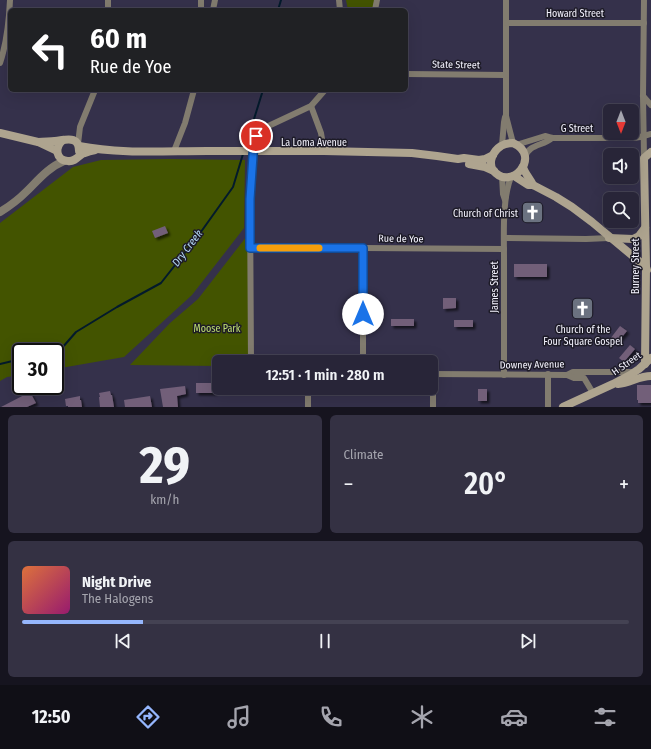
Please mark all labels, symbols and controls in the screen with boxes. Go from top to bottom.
street label: Howard Street [546,8,605,20]
text: 60 m [90,22,147,55]
icon: left [24,24,76,76]
text: Rue de Yoe [90,56,171,78]
street label: State Street [432,59,481,71]
north arrow [603,104,639,140]
map controls [603,104,639,228]
pin [239,119,273,153]
street label: G Street [561,123,594,135]
icon: arrive [245,125,267,147]
street label: La Loma Avenue [281,137,347,149]
button: sound [603,148,639,184]
button: search [603,192,639,228]
church icon: Church of Christ [520,200,546,226]
place label: Church of Christ [453,208,519,220]
water label: Dry Creek [169,227,206,269]
street label: Rue de Yoe [378,233,424,245]
street label: Burney Street [630,237,642,294]
street label: James Street [489,261,501,313]
position arrow [342,293,384,335]
church icon: Church of the Four Square Gospel [570,296,596,322]
park label: Moose Park [194,323,241,335]
place label: Church of the Four Square Gospel [543,324,623,348]
speed limit sign: 30 [12,343,64,395]
street label: H Street [610,349,644,378]
street label: Downey Avenue [500,358,564,372]
text: 12:51 · 1 min · 280 m [265,366,385,384]
text: 29 [139,434,190,497]
text: Climate [344,447,384,462]
text: 20° [464,466,508,502]
text: − [344,471,353,498]
text: + [619,471,629,498]
text: km/h [150,492,179,507]
text: Night Drive [82,573,151,591]
text: The Halogens [82,591,153,606]
icon: previous [112,630,134,652]
icon: pause [314,630,336,652]
icon: next [517,630,539,652]
icon: directions [134,703,162,731]
icon: music [225,703,253,731]
icon: phone [317,703,345,731]
icon: climate [408,703,436,731]
icon: car [500,703,528,731]
icon: filters [591,703,619,731]
text: 12:50 [32,706,71,728]

